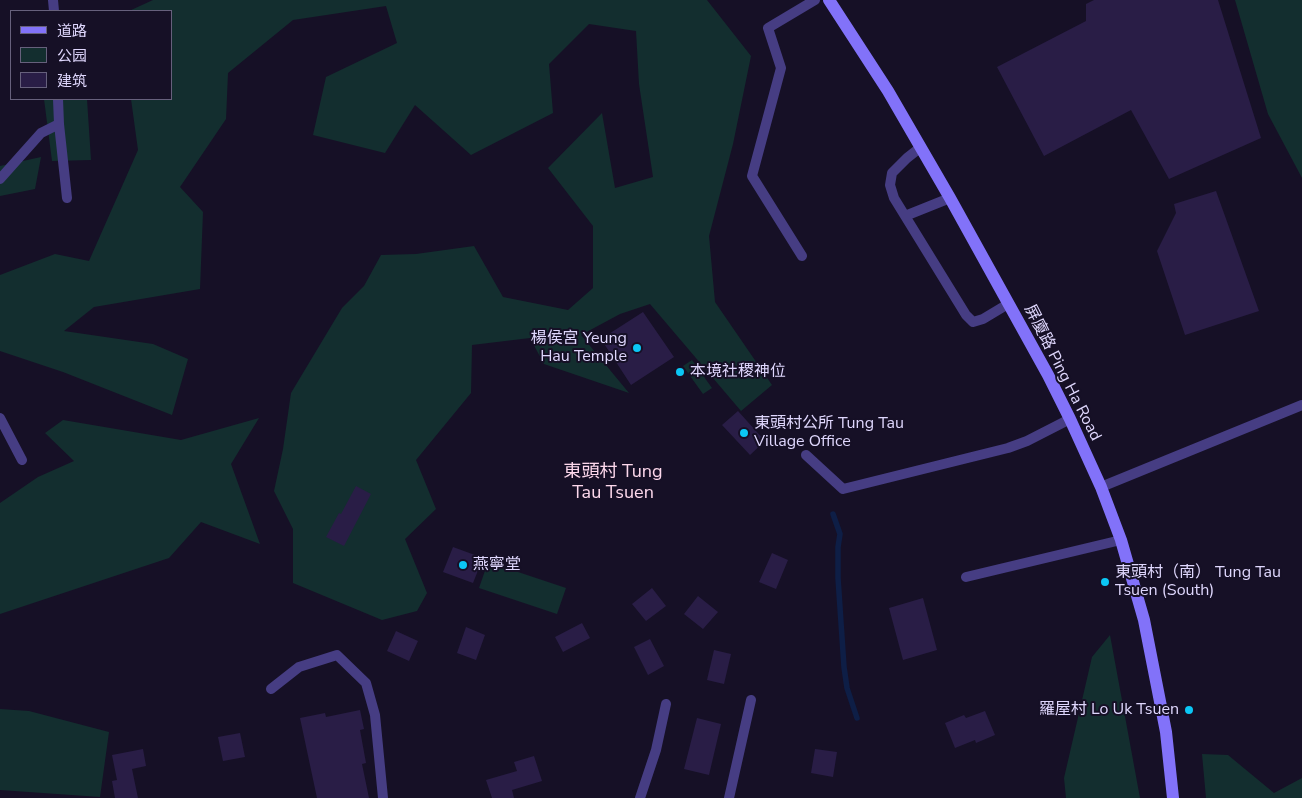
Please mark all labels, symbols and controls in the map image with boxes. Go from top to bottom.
legend [10,10,172,100]
text: 道路 [57,21,87,41]
text: 公园 [57,46,87,66]
text: 建筑 [57,71,87,91]
street label: 屏廈路 Ping Ha Road [1019,302,1105,444]
place label: 楊侯宮 Yeung Hau Temple [531,329,627,367]
marker: 楊侯宮 Yeung Hau Temple [631,342,643,354]
place label: 本境社稷神位 [690,362,786,382]
marker: 本境社稷神位 [674,366,686,378]
place label: 東頭村公所 Tung Tau Village Office [754,414,904,452]
marker: 東頭村公所 Tung Tau Village Office [738,427,750,439]
district label: 東頭村 Tung Tau Tsuen [563,462,663,504]
place label: 燕寧堂 [473,555,521,575]
marker: 燕寧堂 [457,559,469,571]
place label: 東頭村（南） Tung Tau Tsuen (South) [1115,563,1281,601]
marker: 東頭村（南） Tung Tau Tsuen (South) [1099,576,1111,588]
place label: 羅屋村 Lo Uk Tsuen [1039,700,1179,720]
marker: 羅屋村 Lo Uk Tsuen [1183,704,1195,716]

